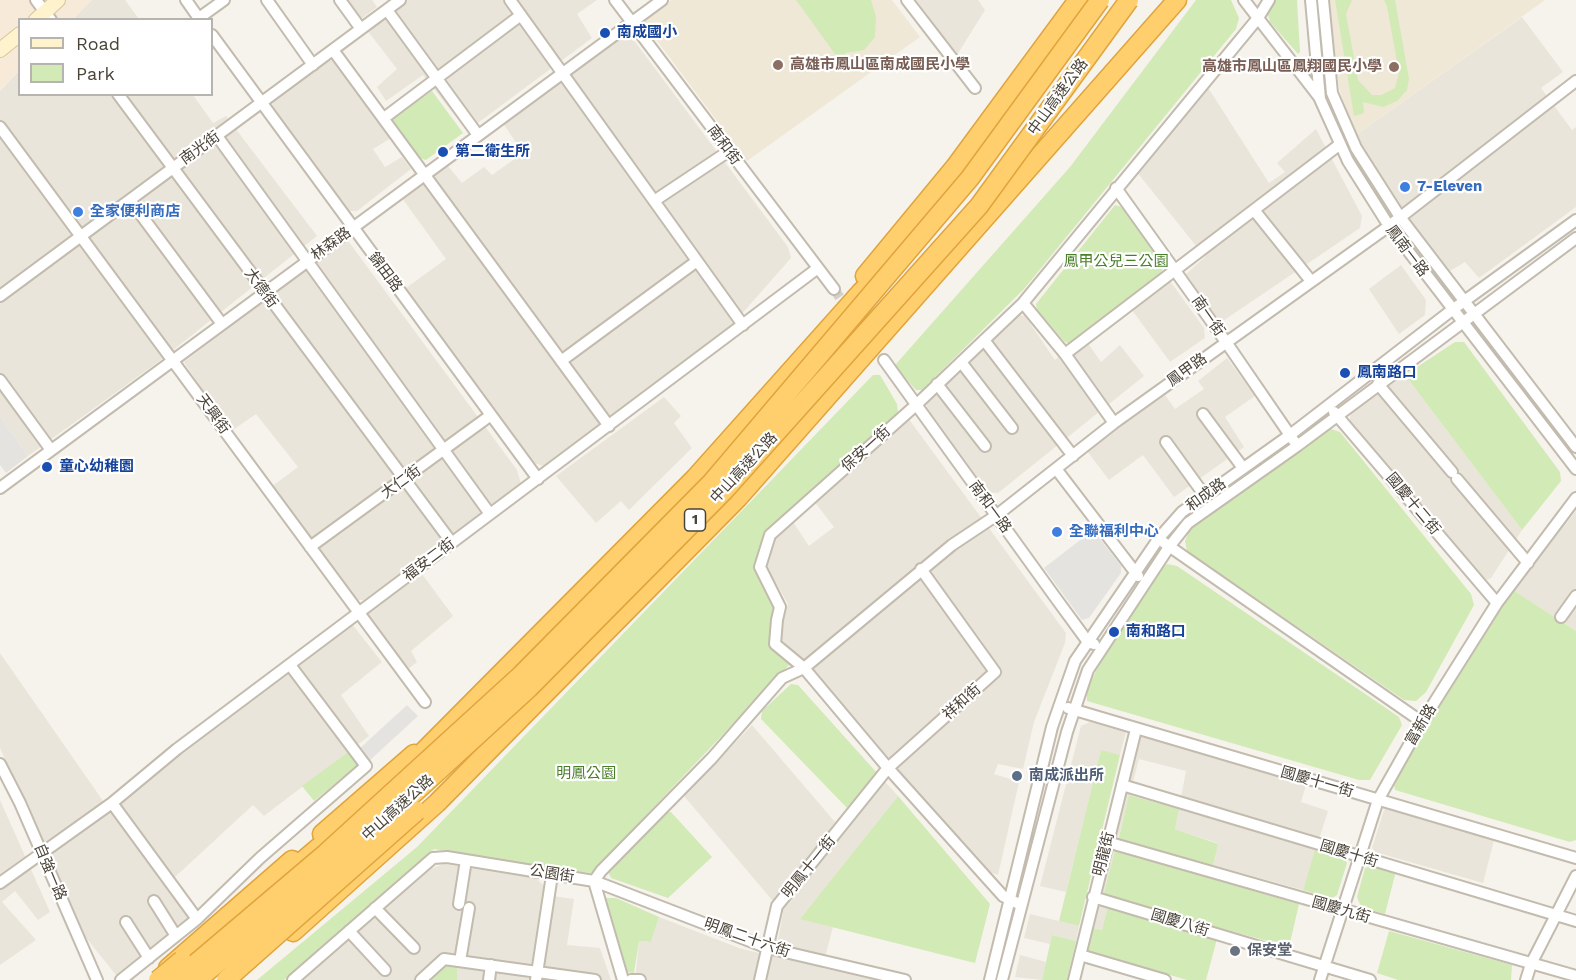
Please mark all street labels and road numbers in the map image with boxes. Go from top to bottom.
street label: 中山高速公路 [1024,55,1092,139]
street label: 南和街 [703,122,745,168]
street label: 南光街 [177,127,223,169]
street label: 鳳南一路 [1382,222,1432,280]
street label: 林森路 [308,223,354,265]
street label: 錦田路 [364,249,406,295]
street label: 大德街 [240,265,282,311]
street label: 南一街 [1188,292,1228,340]
street label: 鳳甲路 [1164,349,1210,391]
street label: 天興街 [192,391,234,437]
street label: 保安一街 [838,422,894,476]
street label: 中山高速公路 [707,429,781,507]
street label: 大仁街 [378,461,424,503]
street label: 國慶十二街 [1382,469,1444,539]
street label: 和成路 [1183,474,1229,516]
street label: 南和一路 [965,477,1015,537]
road number: 1 [684,509,706,531]
street label: 福安二街 [400,535,458,585]
street label: 祥和街 [939,680,985,724]
street label: 富新路 [1402,701,1440,749]
street label: 國慶十一街 [1278,763,1356,801]
street label: 中山高速公路 [359,771,437,845]
street label: 明龍街 [1090,830,1118,878]
street label: 明鳳十一街 [778,832,840,902]
street label: 國慶十街 [1318,837,1380,871]
street label: 自強一路 [30,841,70,903]
street label: 公園街 [528,862,576,886]
street label: 國慶九街 [1310,893,1372,927]
street label: 國慶八街 [1149,906,1211,940]
street label: 明鳳二十六街 [702,915,792,961]

